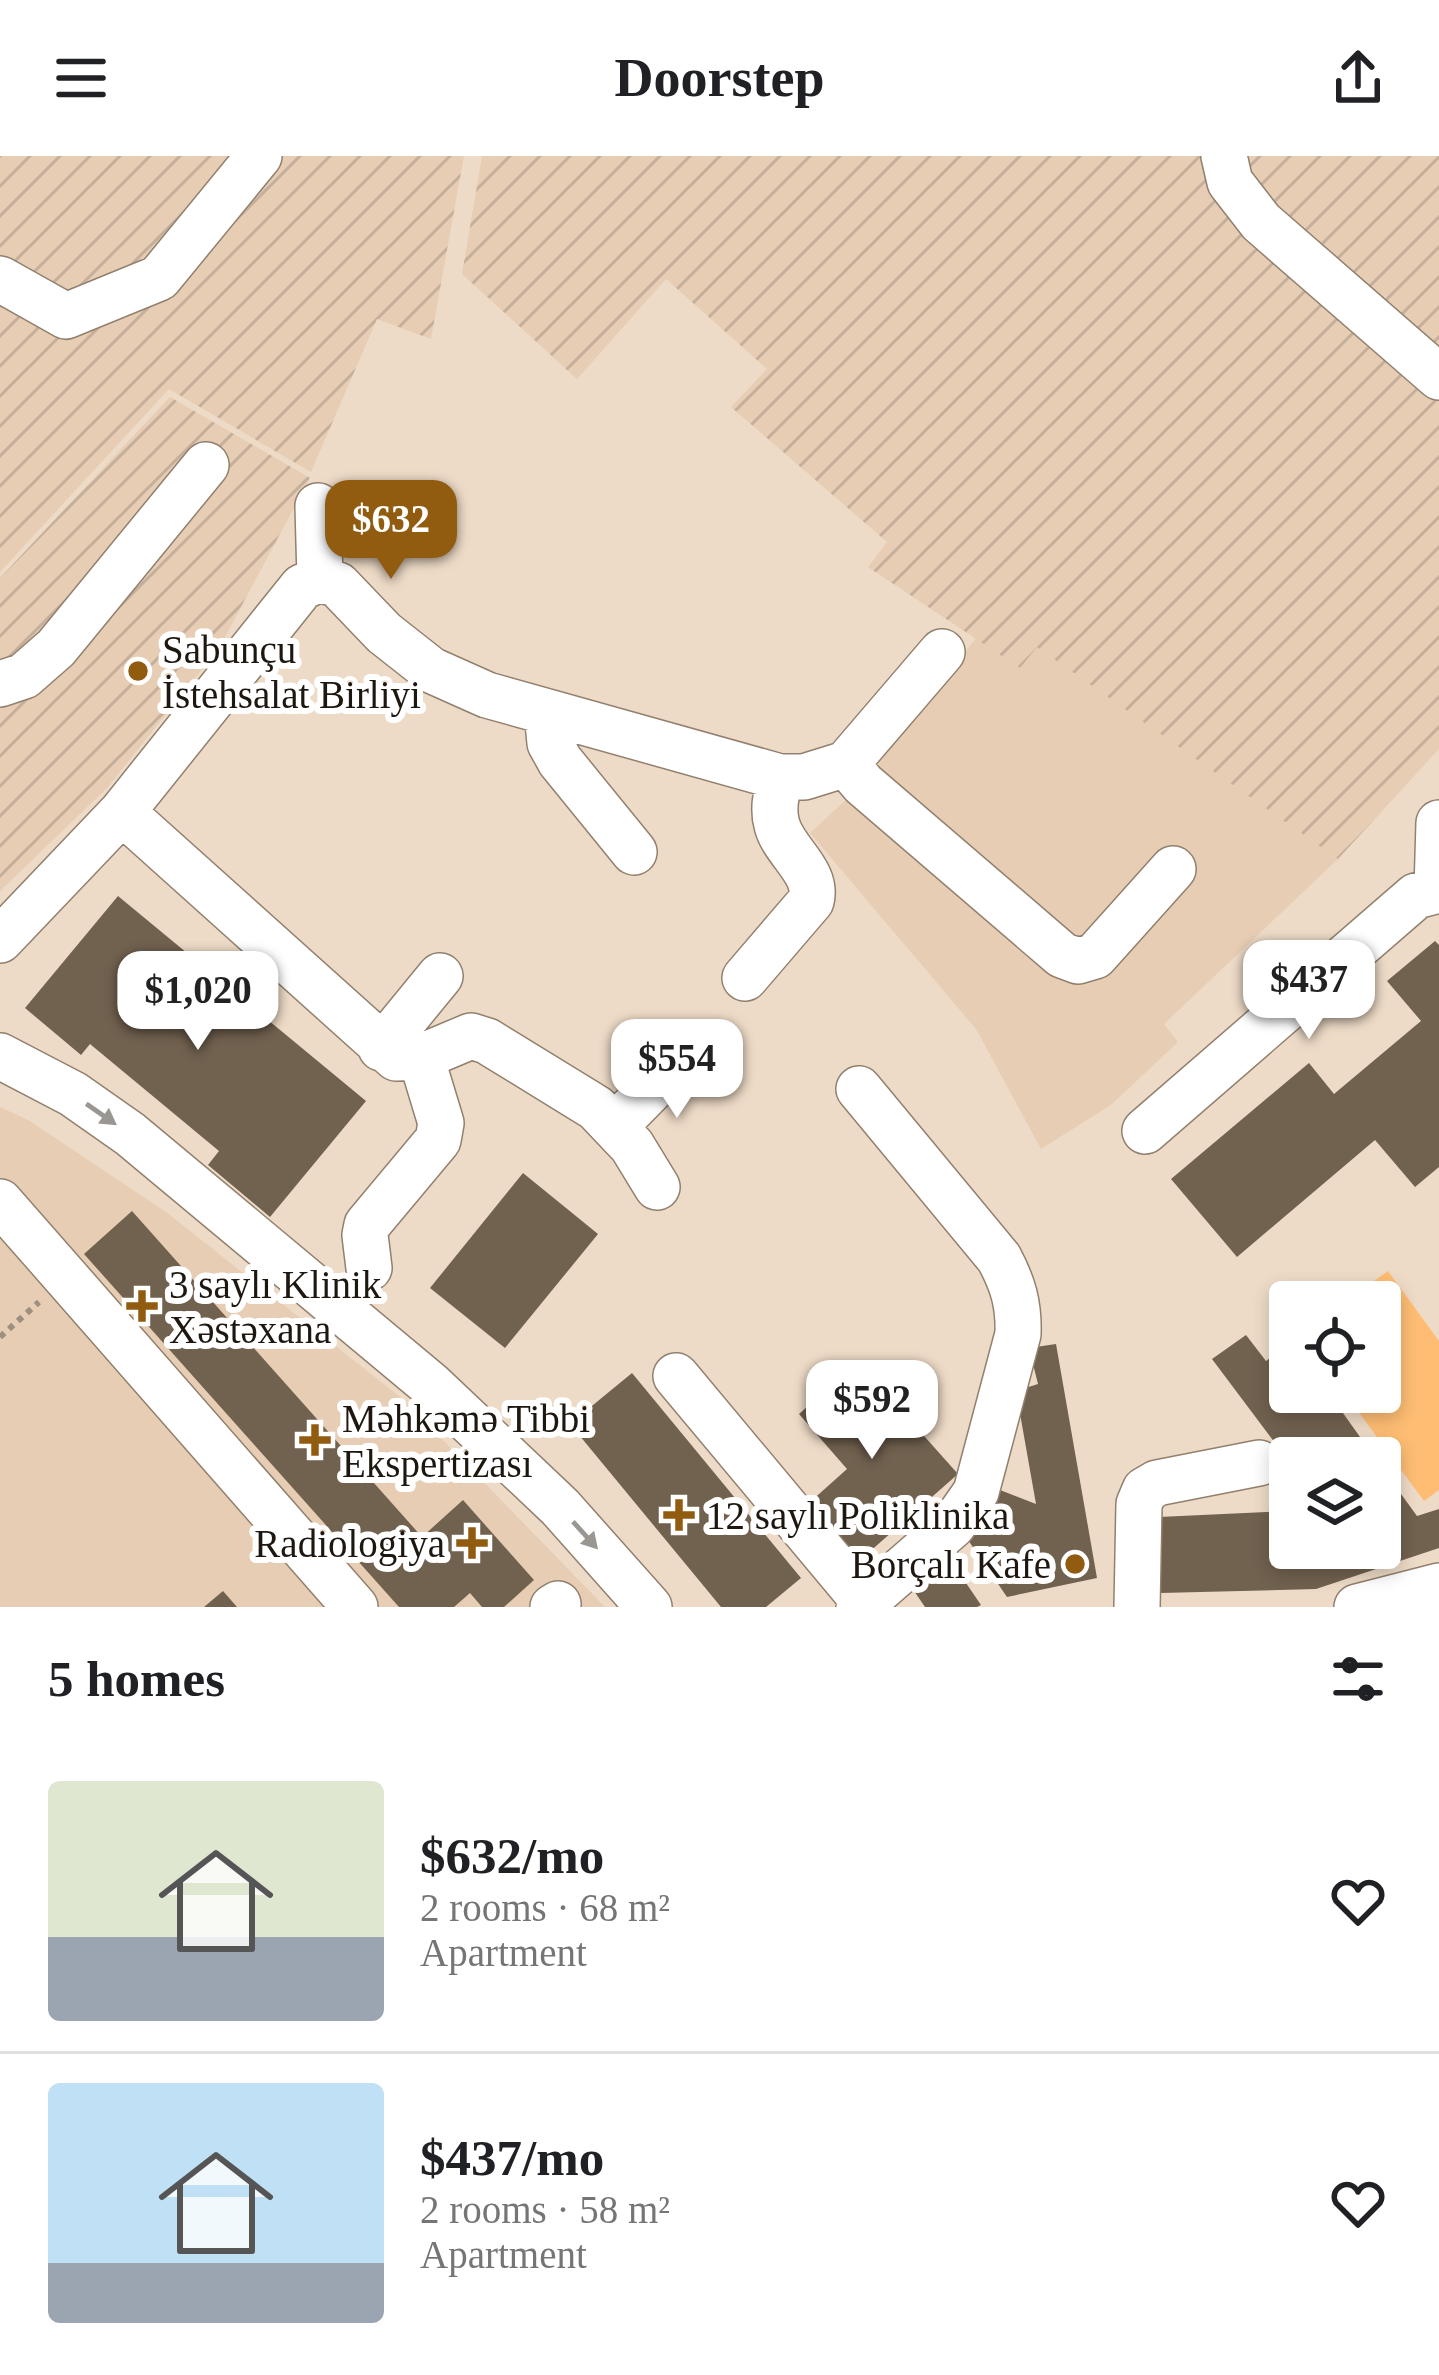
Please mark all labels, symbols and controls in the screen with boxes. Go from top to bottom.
icon: menu [48,45,114,111]
icon: share [1325,45,1391,111]
text: Doorstep [615,48,824,108]
pin: $632 [320,480,462,582]
text: $632 [352,497,430,540]
place label: Sabunçu İstehsalat Birliyi [162,628,421,717]
marker: Sabunçu İstehsalat Birliyi [125,658,151,684]
pin: $437 [1238,940,1380,1042]
pin: $1,020 [100,951,296,1053]
text: $437 [1270,957,1348,1000]
text: $1,020 [144,968,252,1011]
pin: $554 [606,1019,748,1121]
text: $554 [638,1036,716,1079]
one-way arrow [85,1102,117,1125]
place label: 3 saylı Klinik Xəstəxana [169,1263,382,1351]
map controls [1269,1281,1401,1569]
button: locate [1269,1281,1401,1413]
marker: 3 saylı Klinik Xəstəxana [126,1290,158,1322]
pin: $592 [801,1360,943,1462]
text: $592 [833,1377,911,1420]
place label: Məhkəmə Tibbi Ekspertizası [342,1397,590,1486]
marker: Məhkəmə Tibbi Ekspertizası [299,1424,331,1456]
button: layers [1269,1437,1401,1569]
place label: 12 saylı Poliklinika [706,1494,1009,1538]
marker: 12 saylı Poliklinika [663,1499,695,1531]
one-way arrow [571,1520,598,1550]
place label: Radiologiya [254,1522,445,1566]
marker: Radiologiya [456,1527,488,1559]
place label: Borçalı Kafe [851,1543,1051,1587]
marker: Borçalı Kafe [1062,1551,1088,1577]
icon: filters [1325,1646,1391,1712]
text: 5 homes [48,1651,225,1707]
text: $632/mo [420,1828,604,1884]
icon: home [144,1829,288,1973]
icon: heart [1325,1868,1391,1934]
text: 2 rooms · 68 m² [420,1886,670,1929]
text: Apartment [420,1931,587,1974]
text: $437/mo [420,2130,604,2186]
icon: home [144,2131,288,2275]
icon: heart [1325,2170,1391,2236]
text: 2 rooms · 58 m² [420,2188,670,2231]
text: Apartment [420,2233,587,2276]

